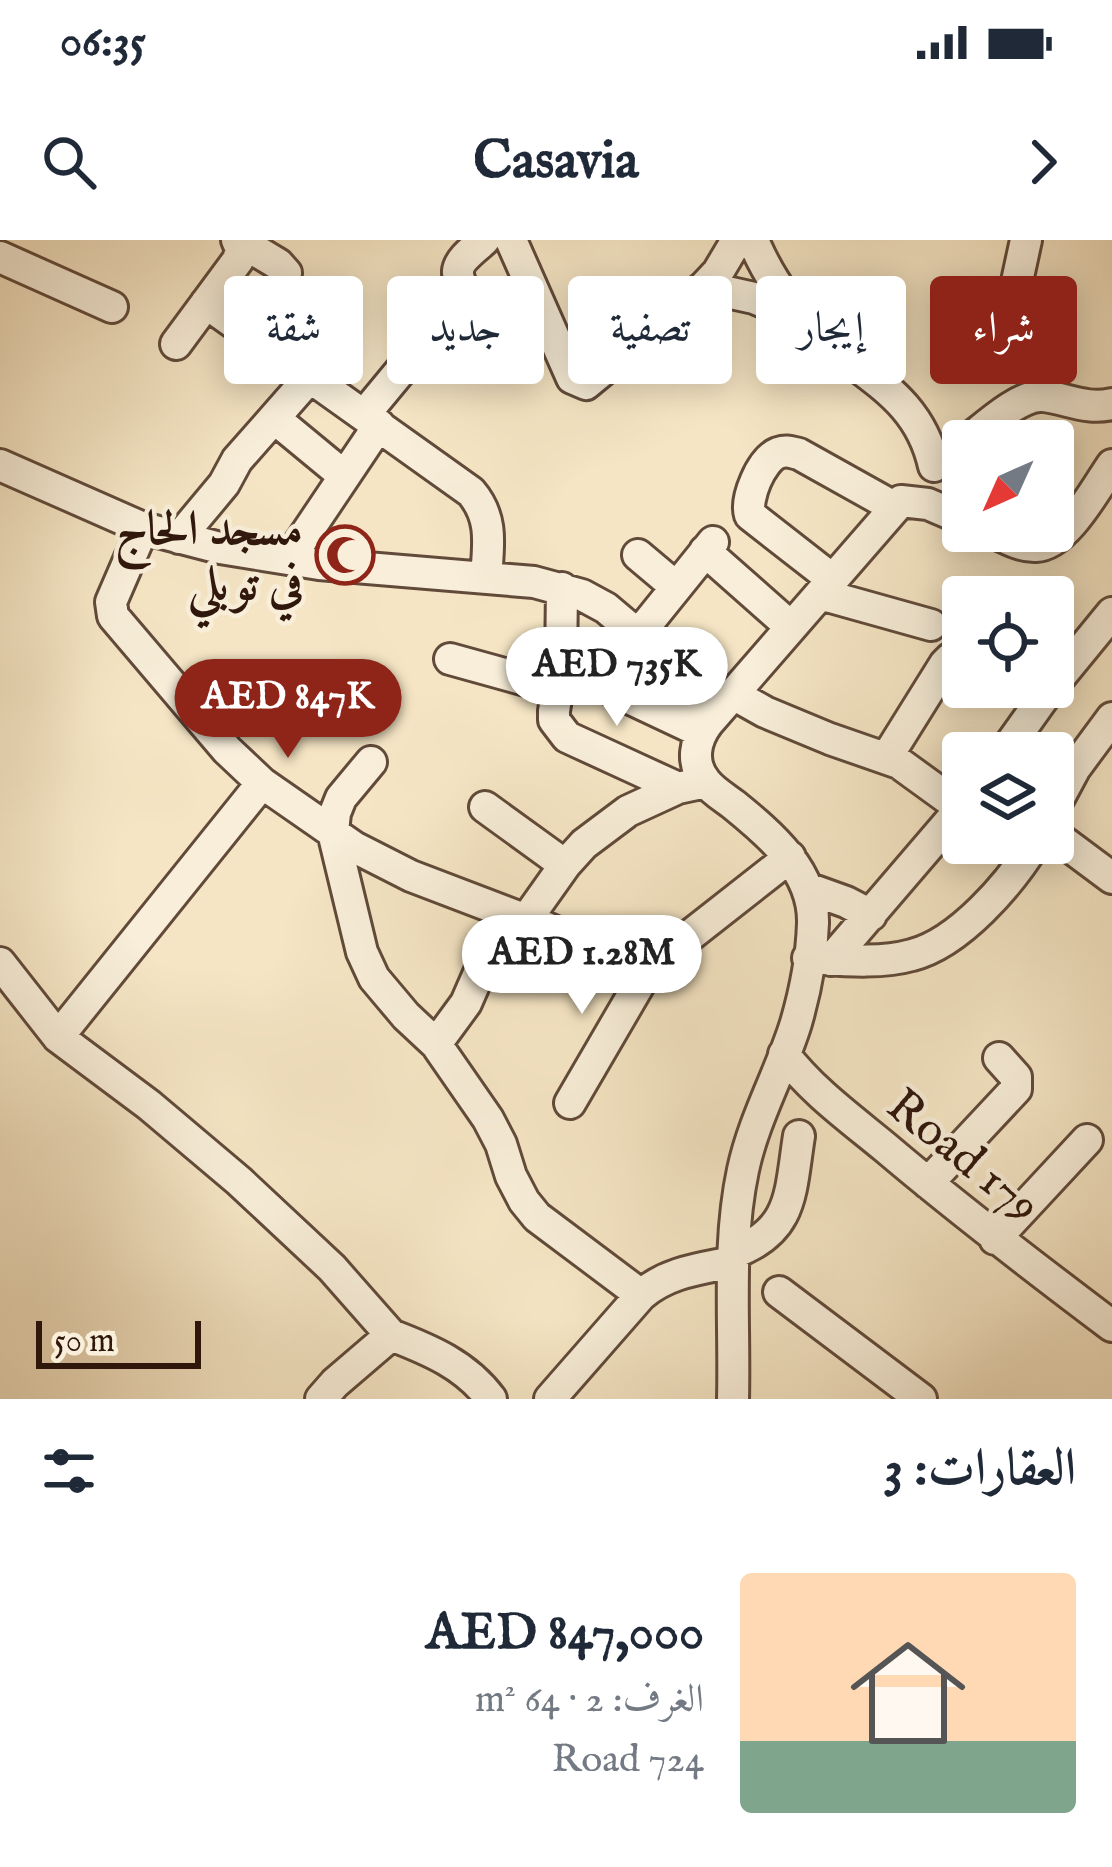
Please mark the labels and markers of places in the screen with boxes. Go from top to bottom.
place label: مسجد الحاج في توبلي [115,501,303,629]
mosque icon: مسجد الحاج في توبلي [314,524,376,586]
pin: AED 735K [493,627,741,729]
pin: AED 847K [164,659,412,761]
pin: AED 1.28M [445,915,719,1017]

